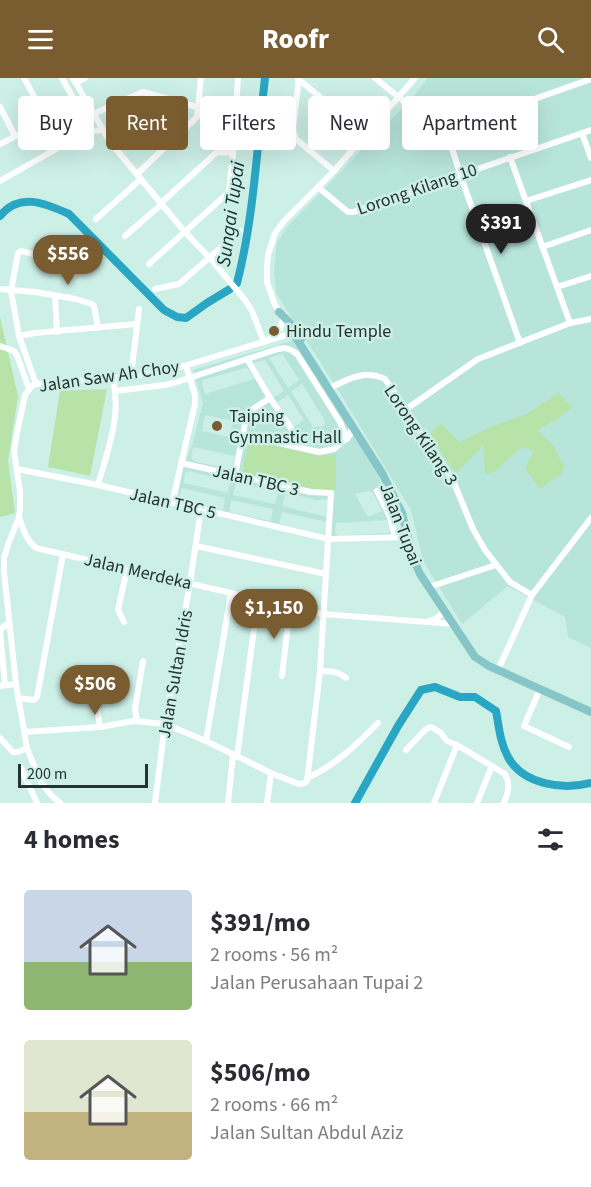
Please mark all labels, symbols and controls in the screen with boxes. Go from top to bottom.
text: Roofr [262,20,329,59]
icon: menu [24,23,57,56]
icon: search [534,23,567,56]
chip: Buy [18,96,94,150]
chip: Rent [106,96,188,150]
chip: Filters [200,96,296,150]
chip: New [308,96,390,150]
chip: Apartment [402,96,538,150]
street label: Lorong Kilang 10 [354,157,481,222]
water label: Sungai Tupai [210,159,252,269]
pin: $391 [465,204,537,255]
text: $391 [480,209,522,237]
pin: $556 [32,235,104,286]
text: $556 [47,240,89,268]
place label: Hindu Temple [286,319,391,344]
marker: Hindu Temple [267,324,281,338]
street label: Jalan Saw Ah Choy [37,354,181,399]
street label: Lorong Kilang 3 [378,380,464,491]
place label: Taiping Gymnastic Hall [229,404,342,450]
marker: Taiping Gymnastic Hall [210,419,224,433]
street label: Jalan TBC 3 [210,458,302,503]
street label: Jalan Tupai [373,479,428,569]
street label: Jalan TBC 5 [127,481,219,526]
street label: Jalan Merdeka [82,547,194,596]
pin: $1,150 [225,589,323,640]
text: $1,150 [245,594,303,622]
street label: Jalan Sultan Idris [152,608,199,740]
pin: $506 [59,665,131,716]
text: $506 [74,670,116,698]
scale bar [18,761,148,788]
text: 200 m [27,763,67,785]
text: 4 homes [24,821,119,858]
icon: filters [534,823,567,856]
text: $391/mo [210,904,310,941]
icon: home [72,914,144,986]
text: 2 rooms · 56 m² [210,941,338,969]
text: Jalan Perusahaan Tupai 2 [210,969,423,997]
text: $506/mo [210,1054,310,1091]
icon: home [72,1064,144,1136]
text: 2 rooms · 66 m² [210,1091,338,1119]
text: Jalan Sultan Abdul Aziz [210,1119,404,1147]

